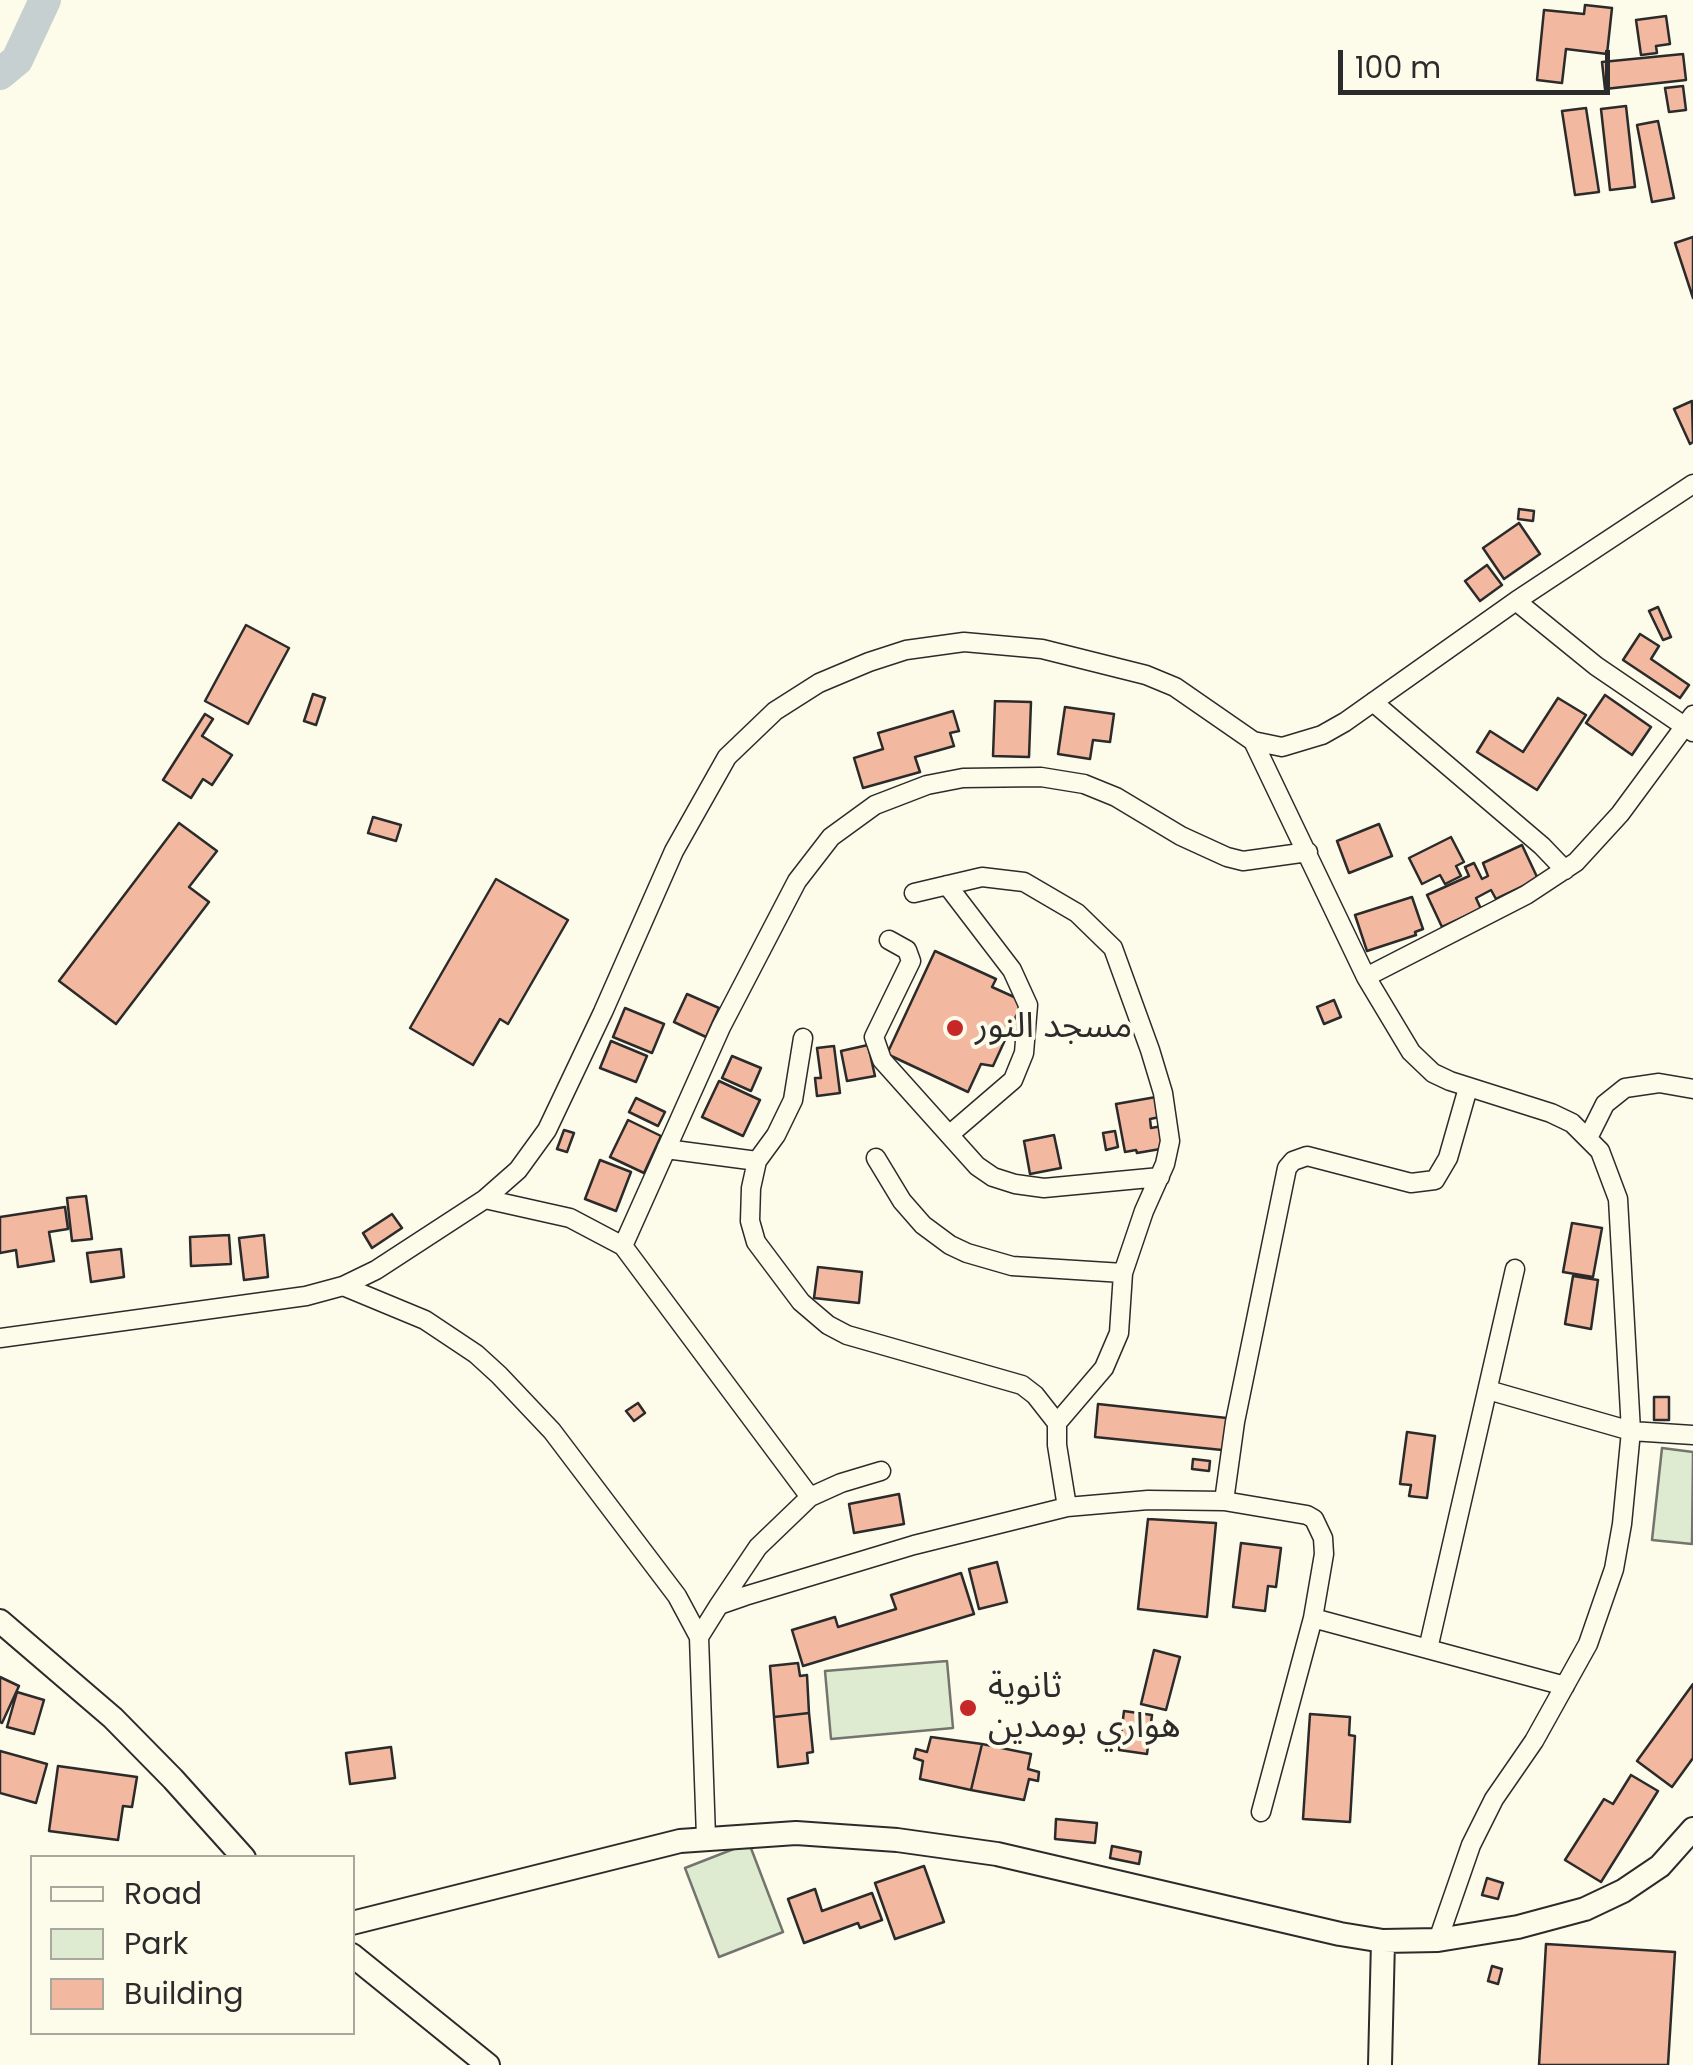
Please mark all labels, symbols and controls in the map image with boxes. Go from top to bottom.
scale bar [1343,30,1616,92]
text: 100 m [1355,46,1441,89]
place label: مسجد النور [975,1007,1132,1049]
marker: مسجد النور [944,1017,966,1039]
place label: ثانوية هواري بومدين [988,1667,1181,1749]
marker: ثانوية هواري بومدين [957,1697,979,1719]
legend [30,1855,355,2035]
text: Road [124,1872,202,1915]
text: Park [124,1922,188,1965]
text: Building [124,1972,244,2015]

